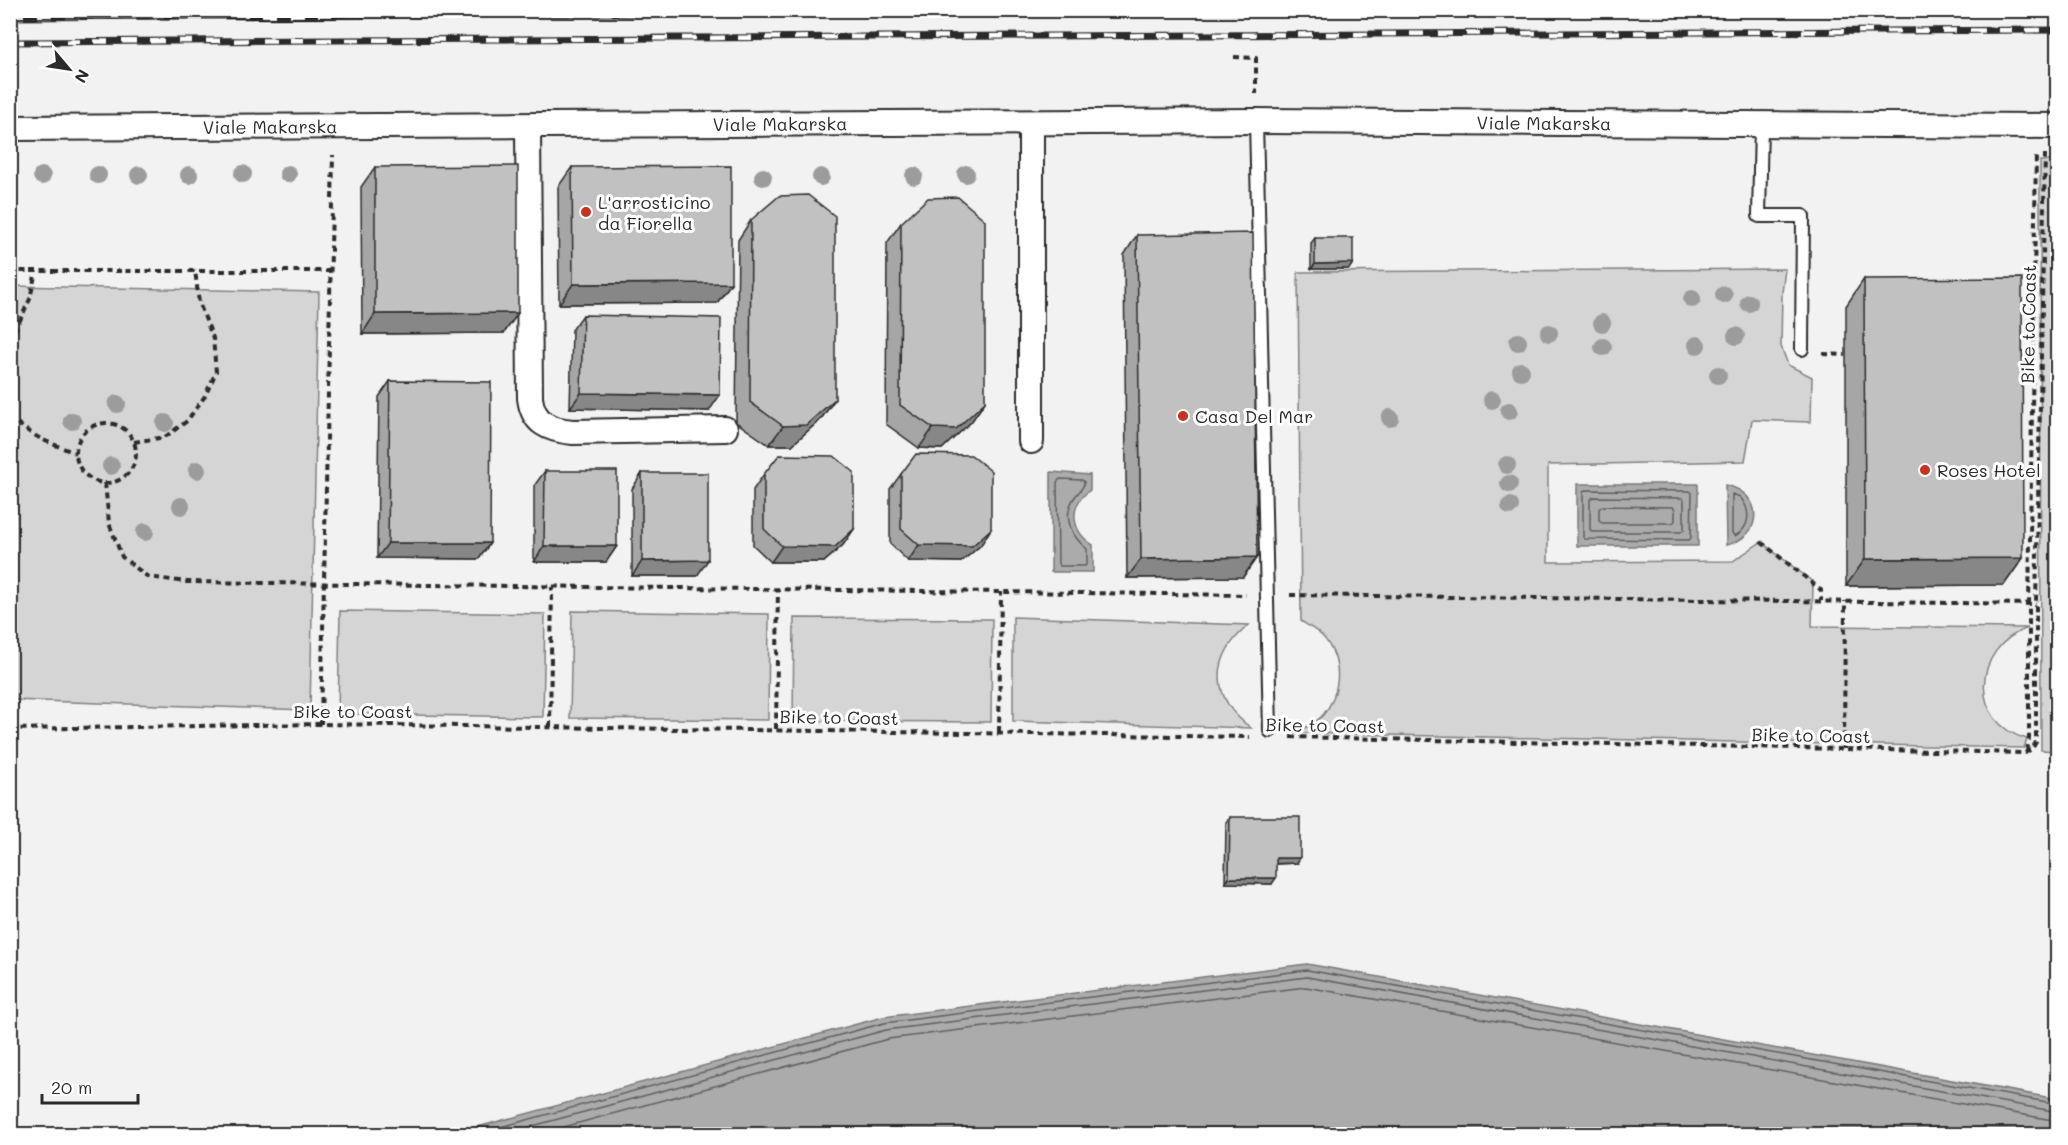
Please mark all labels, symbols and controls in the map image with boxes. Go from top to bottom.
north arrow [39,39,99,99]
text: N [70,66,95,87]
street label: Viale Makarska [1477,110,1611,135]
street label: Viale Makarska [713,111,847,136]
street label: Viale Makarska [203,114,337,139]
place label: L'arrosticino da Fiorella [598,190,711,235]
marker: L'arrosticino da Fiorella [579,205,593,219]
street label: Bike to Coast [2015,264,2041,384]
place label: Casa Del Mar [1195,404,1313,428]
marker: Casa Del Mar [1176,409,1190,423]
place label: Roses Hotel [1937,458,2041,482]
marker: Roses Hotel [1918,463,1932,477]
street label: Bike to Coast [294,699,412,723]
street label: Bike to Coast [779,704,899,730]
street label: Bike to Coast [1265,712,1385,738]
street label: Bike to Coast [1751,722,1871,748]
scale bar [42,1067,138,1105]
text: 20 m [51,1075,92,1099]

